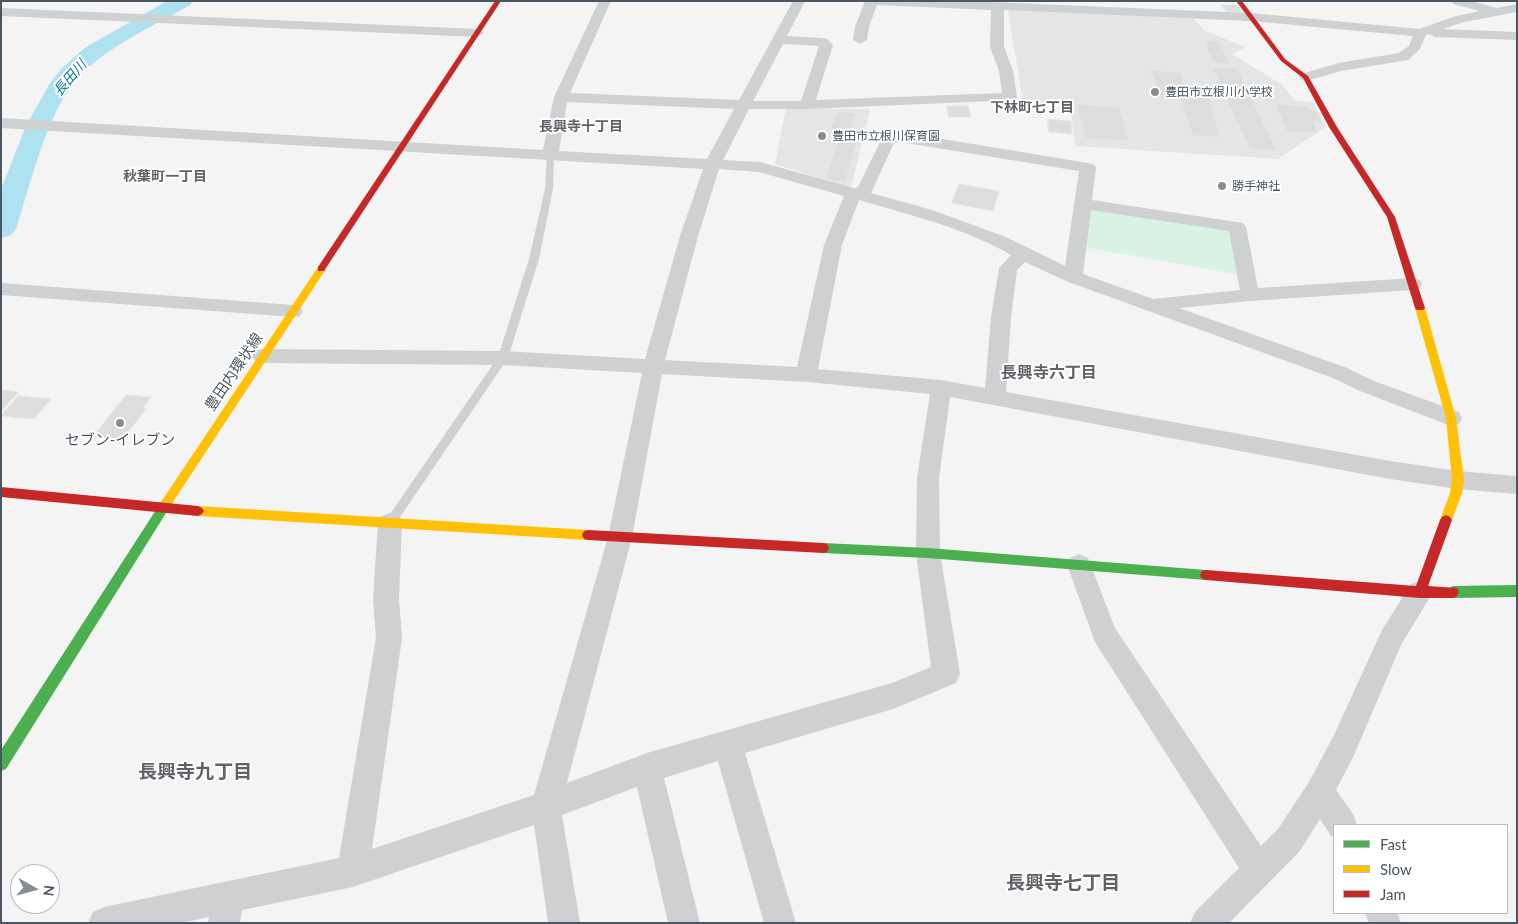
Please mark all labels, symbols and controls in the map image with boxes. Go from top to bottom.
water label: 長田川 [50,57,90,99]
place label: 豊田市立根川小学校 [1165,85,1273,99]
marker: 豊田市立根川小学校 [1149,86,1161,98]
district label: 下林町七丁目 [990,99,1074,115]
district label: 長興寺十丁目 [539,118,623,134]
place label: 豊田市立根川保育園 [832,129,940,143]
marker: 豊田市立根川保育園 [816,130,828,142]
district label: 秋葉町一丁目 [123,168,207,184]
place label: 勝手神社 [1232,179,1280,193]
marker: 勝手神社 [1216,180,1228,192]
street label: 豊田内環状線 [201,330,267,414]
district label: 長興寺六丁目 [1001,363,1097,383]
marker: セブン-イレブン [114,417,126,429]
place label: セブン-イレブン [65,431,175,449]
district label: 長興寺九丁目 [138,761,252,783]
legend [1333,824,1508,914]
text: Fast [1380,835,1407,853]
text: Slow [1380,860,1412,878]
north arrow [10,864,60,914]
district label: 長興寺七丁目 [1006,872,1120,894]
text: N [40,884,58,897]
text: Jam [1380,885,1406,903]

